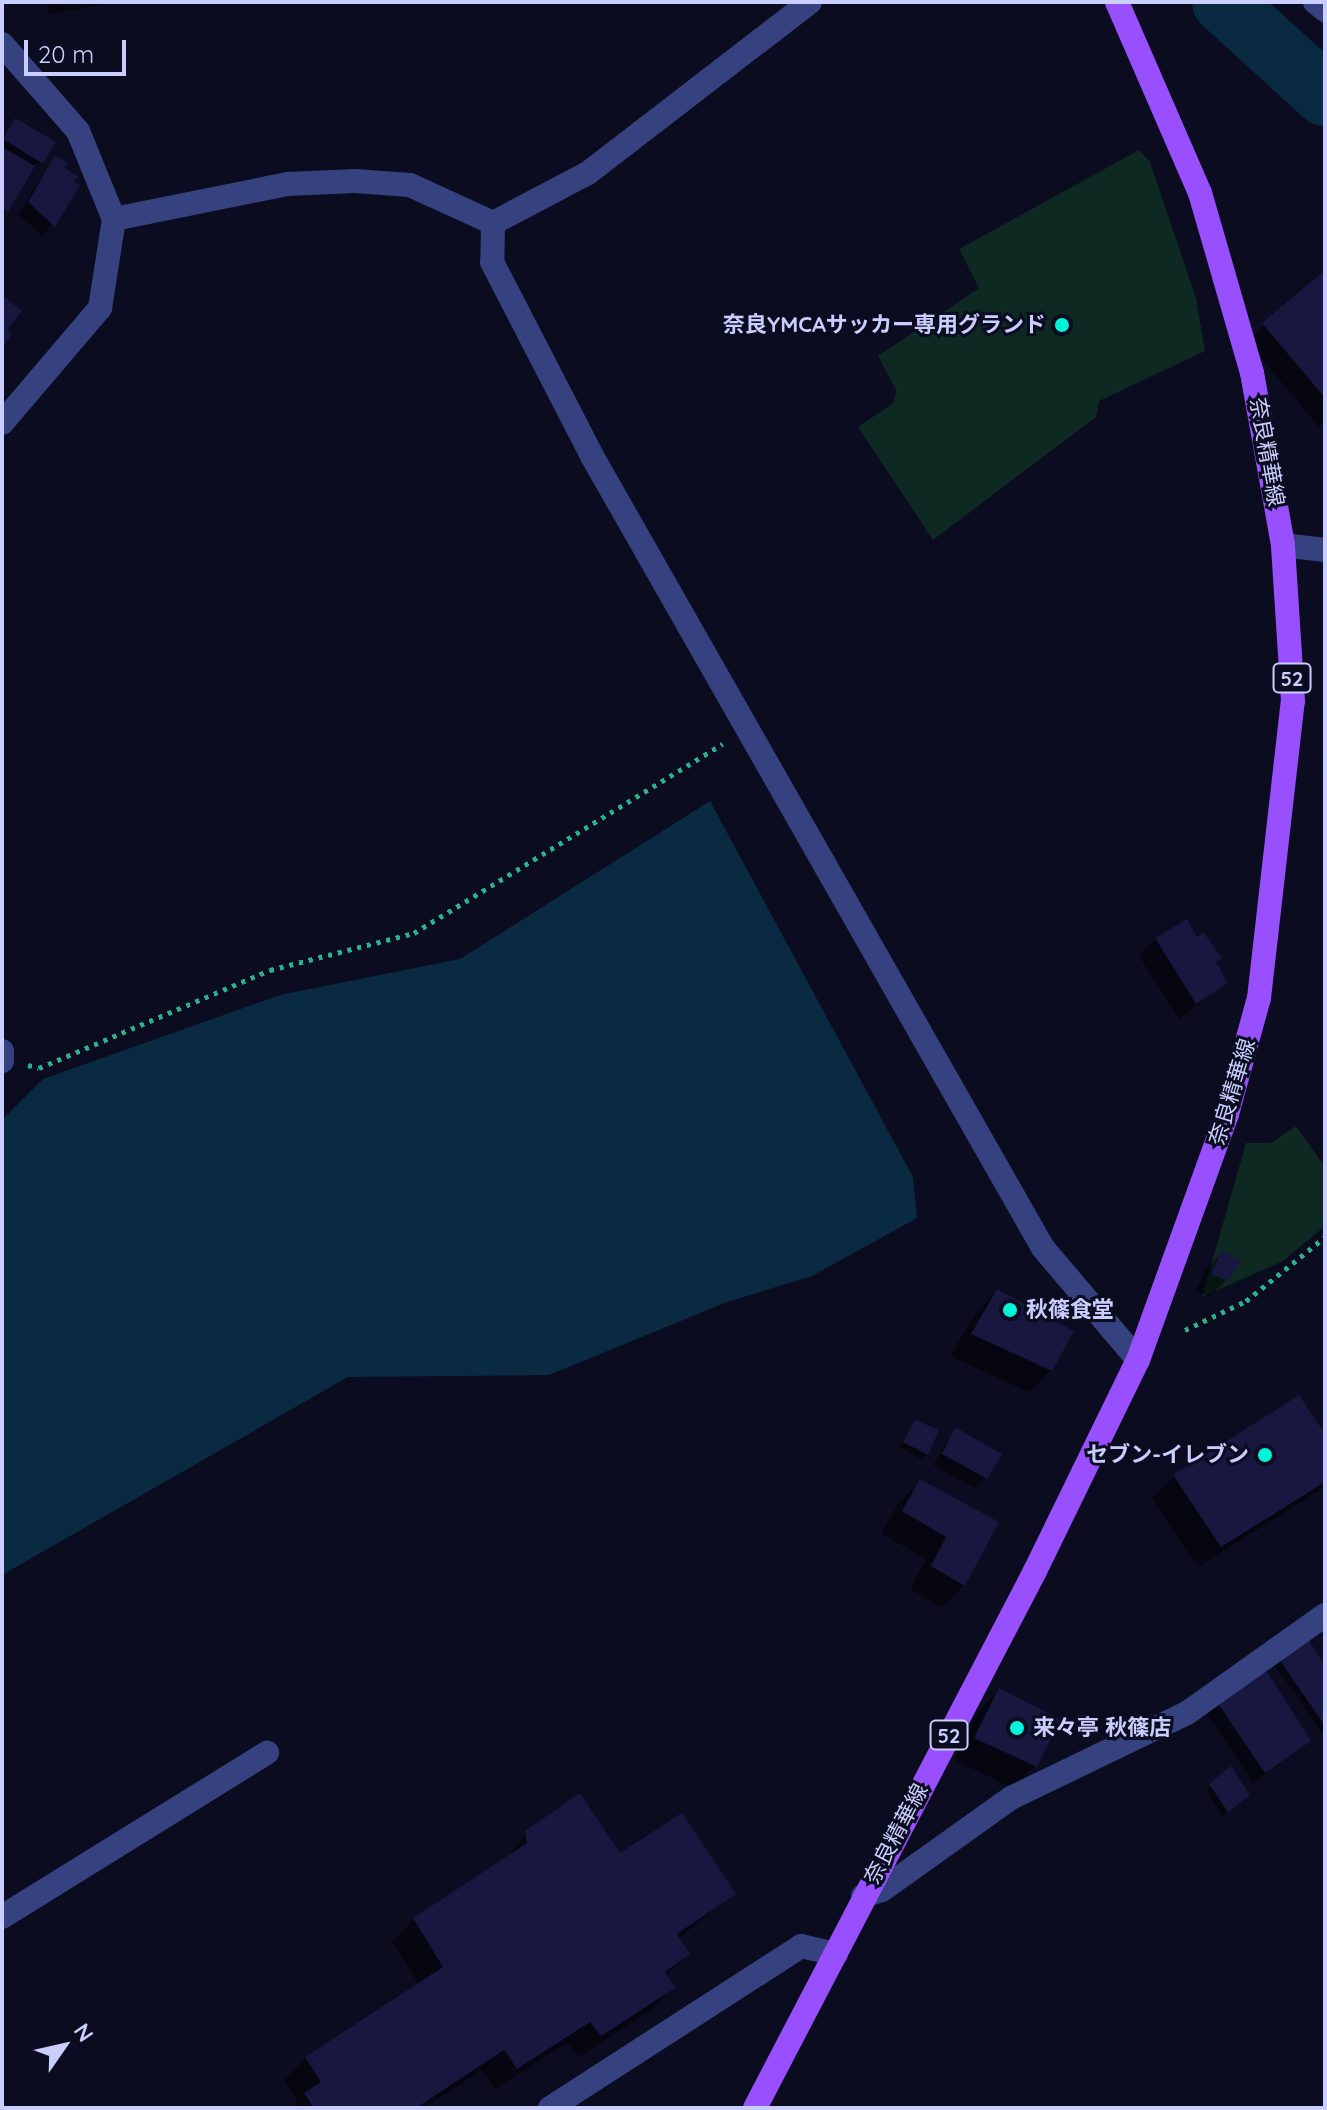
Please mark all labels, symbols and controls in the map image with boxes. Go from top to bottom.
scale bar [28,24,130,74]
text: 20 m [38,39,94,69]
place label: 奈良YMCAサッカー専用グランド [723,312,1046,338]
marker: 奈良YMCAサッカー専用グランド [1053,316,1071,334]
street label: 奈良精華線 [1244,396,1290,508]
road number: 52 [1272,662,1312,694]
street label: 奈良精華線 [1203,1036,1261,1148]
place label: 秋篠食堂 [1026,1297,1114,1323]
marker: 秋篠食堂 [1001,1301,1019,1319]
place label: セブン-イレブン [1086,1442,1249,1468]
marker: セブン-イレブン [1256,1446,1274,1464]
place label: 来々亭 秋篠店 [1033,1715,1171,1741]
road number: 52 [929,1719,969,1751]
marker: 来々亭 秋篠店 [1008,1719,1026,1737]
street label: 奈良精華線 [859,1779,933,1889]
north arrow [24,2006,104,2086]
text: N [68,2018,100,2047]

